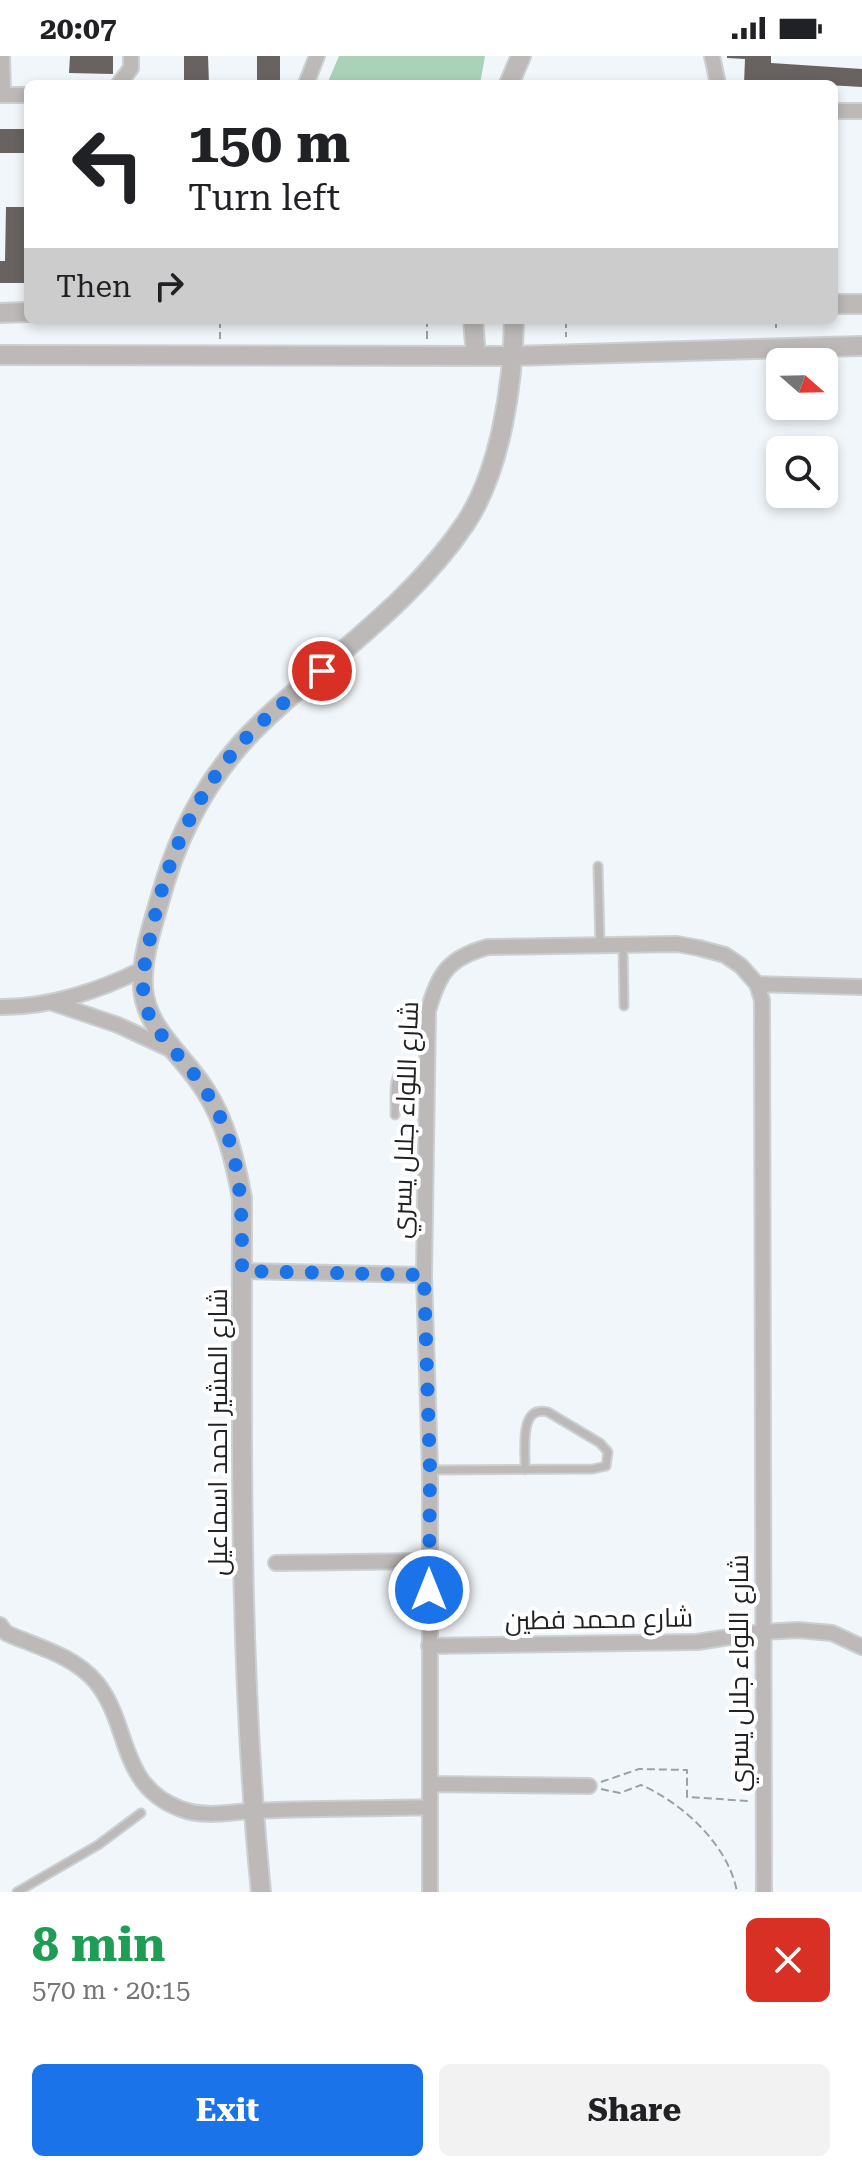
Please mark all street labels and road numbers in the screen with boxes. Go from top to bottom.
street label: شارع اللواء جلال يسري [386,1001,429,1239]
street label: شارع المشير احمد اسماعيل [203,1288,235,1576]
street label: شارع اللواء جلال يسري [724,1554,759,1792]
street label: شارع محمد فطين [505,1602,694,1638]

